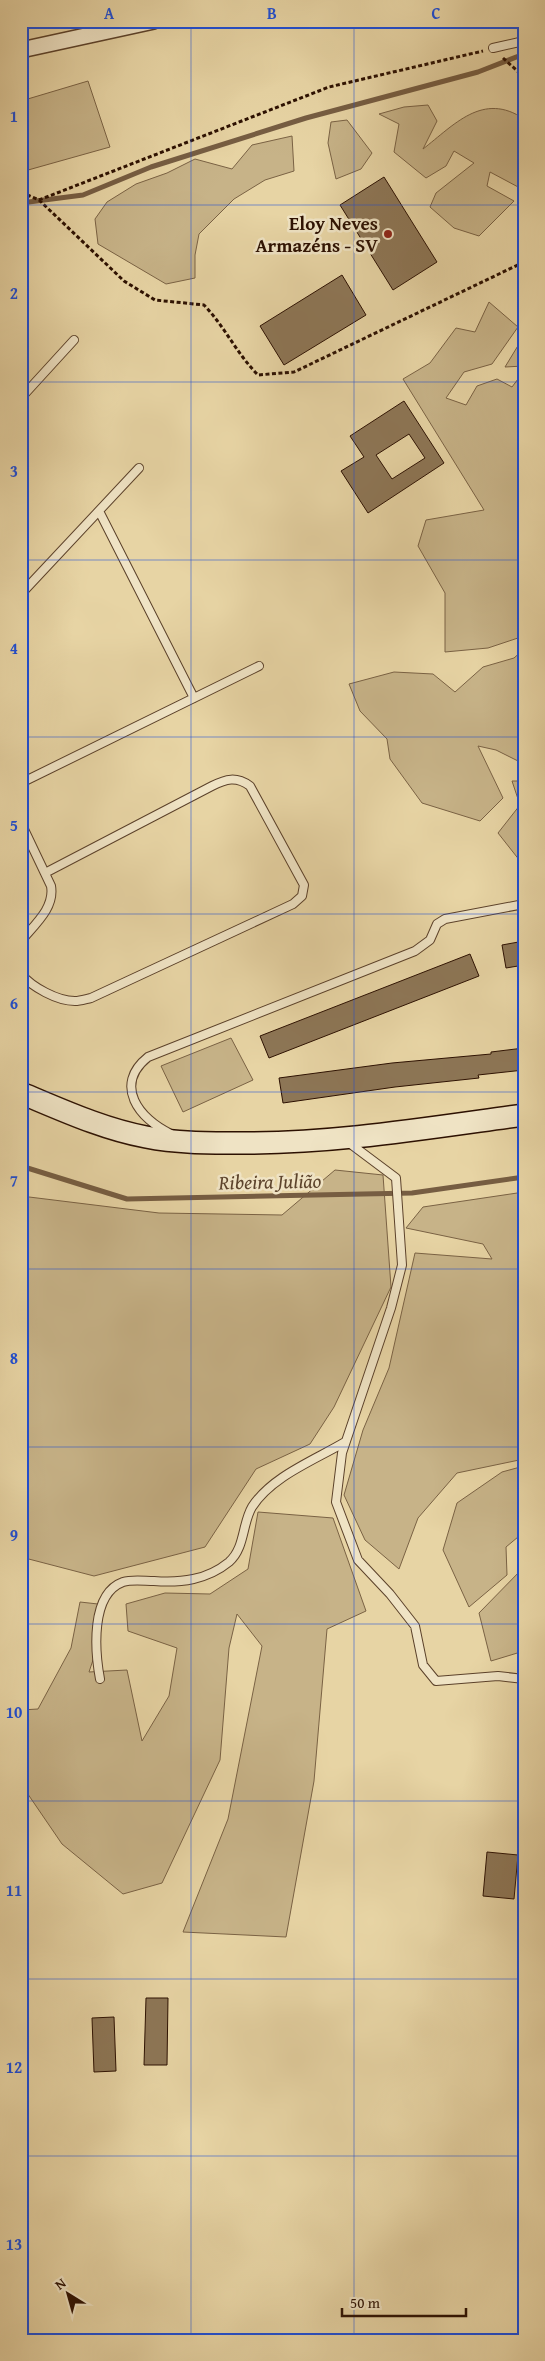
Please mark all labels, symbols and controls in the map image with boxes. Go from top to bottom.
text: A [104,1,115,25]
text: B [267,1,277,25]
text: C [431,1,441,25]
text: 1 [10,104,18,128]
place label: Eloy Neves Armazéns - SV [255,209,378,259]
marker: Eloy Neves Armazéns - SV [382,228,394,240]
text: 2 [10,281,18,305]
text: 3 [10,459,18,483]
text: 4 [10,636,18,660]
text: 5 [10,813,18,837]
text: 6 [10,991,18,1015]
water label: Ribeira Julião [217,1166,322,1196]
text: 7 [10,1168,18,1192]
text: 8 [10,1346,18,1370]
text: 9 [10,1523,18,1547]
text: 10 [6,1700,22,1724]
text: 11 [6,1878,22,1902]
text: 12 [6,2055,22,2079]
text: 13 [6,2232,22,2256]
north arrow [42,2268,92,2318]
text: N [50,2272,70,2294]
scale bar [342,2286,466,2318]
text: 50 m [350,2292,381,2313]

